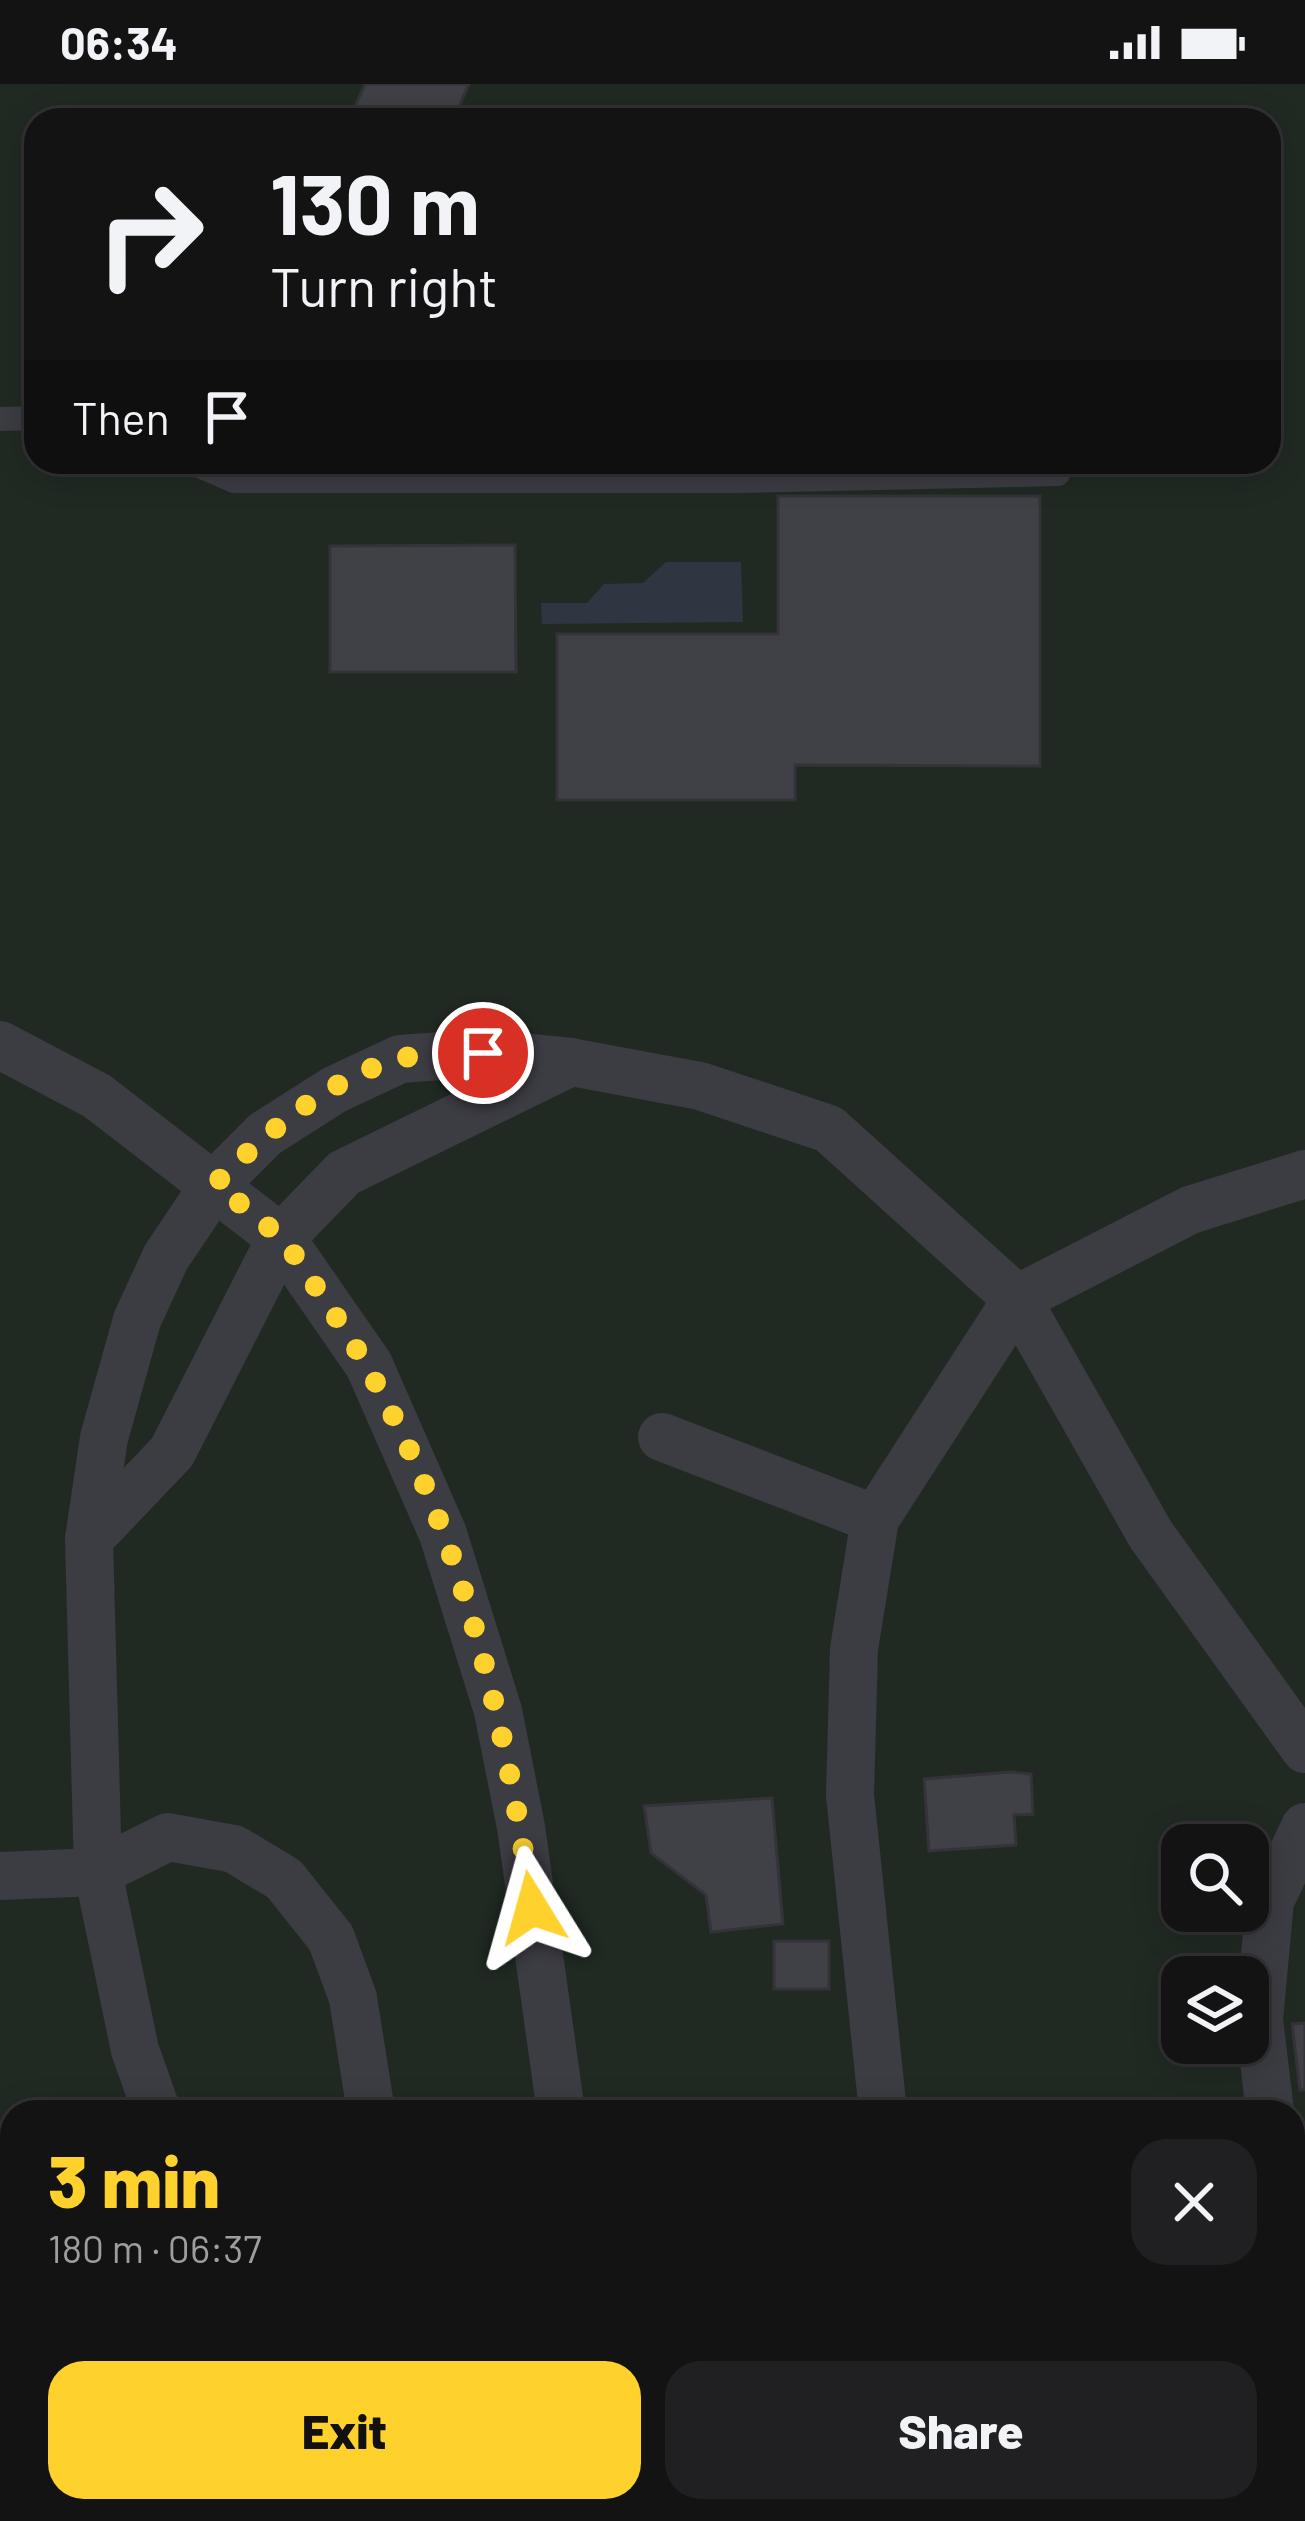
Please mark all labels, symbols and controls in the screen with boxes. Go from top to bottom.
text: 06:34 [60,15,178,69]
text: 130 m [270,151,480,252]
icon: right [72,156,228,312]
text: Turn right [270,253,498,318]
icon: arrive [194,384,260,450]
text: Then [72,390,170,444]
pin [432,1002,534,1104]
icon: arrive [450,1020,516,1086]
map controls [1161,1824,1269,2064]
button: search [1161,1824,1269,1932]
position arrow [469,1845,595,1971]
button: layers [1161,1956,1269,2064]
text: 3 min [48,2136,220,2222]
button: close [1131,2139,1257,2265]
text: 180 m · 06:37 [48,2224,262,2271]
button: Exit [48,2361,641,2499]
button: Share [665,2361,1257,2499]

